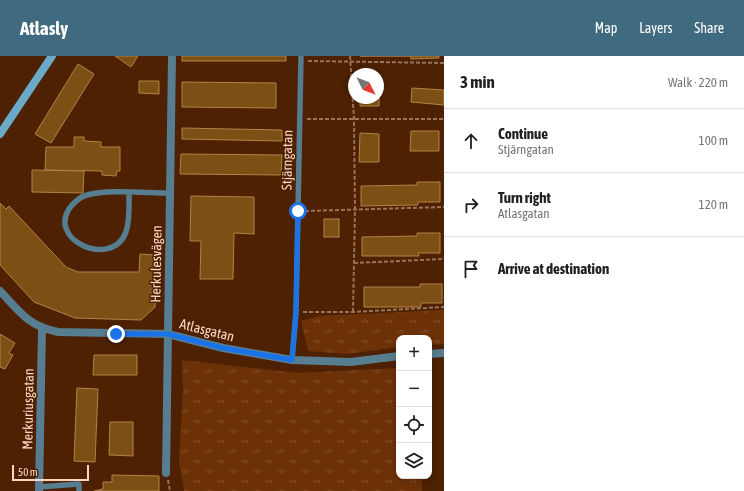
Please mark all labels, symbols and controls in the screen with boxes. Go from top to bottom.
text: Atlasly [20,17,68,39]
text: Map [595,20,617,36]
text: Layers [639,20,672,36]
text: Share [694,20,724,36]
north arrow [348,68,384,104]
text: 3 min [460,72,495,92]
text: Walk · 220 m [668,75,728,90]
text: Continue [498,125,548,142]
street label: Stjärngatan [278,130,296,190]
icon: ahead [460,130,482,152]
text: 100 m [699,133,728,148]
text: Stjärngatan [498,142,554,157]
text: Turn right [498,189,551,206]
icon: right [460,194,482,216]
text: 120 m [699,197,728,212]
route start [289,202,307,220]
text: Atlasgatan [498,206,550,221]
street label: Herkulesvägen [147,225,165,303]
icon: arrive [460,258,482,280]
text: Arrive at destination [498,260,609,277]
street label: Atlasgatan [178,316,236,344]
route end [107,325,125,343]
map controls [396,335,432,479]
button: + [396,335,432,371]
street label: Merkuriusgatan [19,368,37,450]
button: − [396,371,432,407]
button: locate [396,407,432,443]
button: layers [396,443,432,479]
scale bar [12,463,89,482]
text: 50 m [18,466,38,478]

